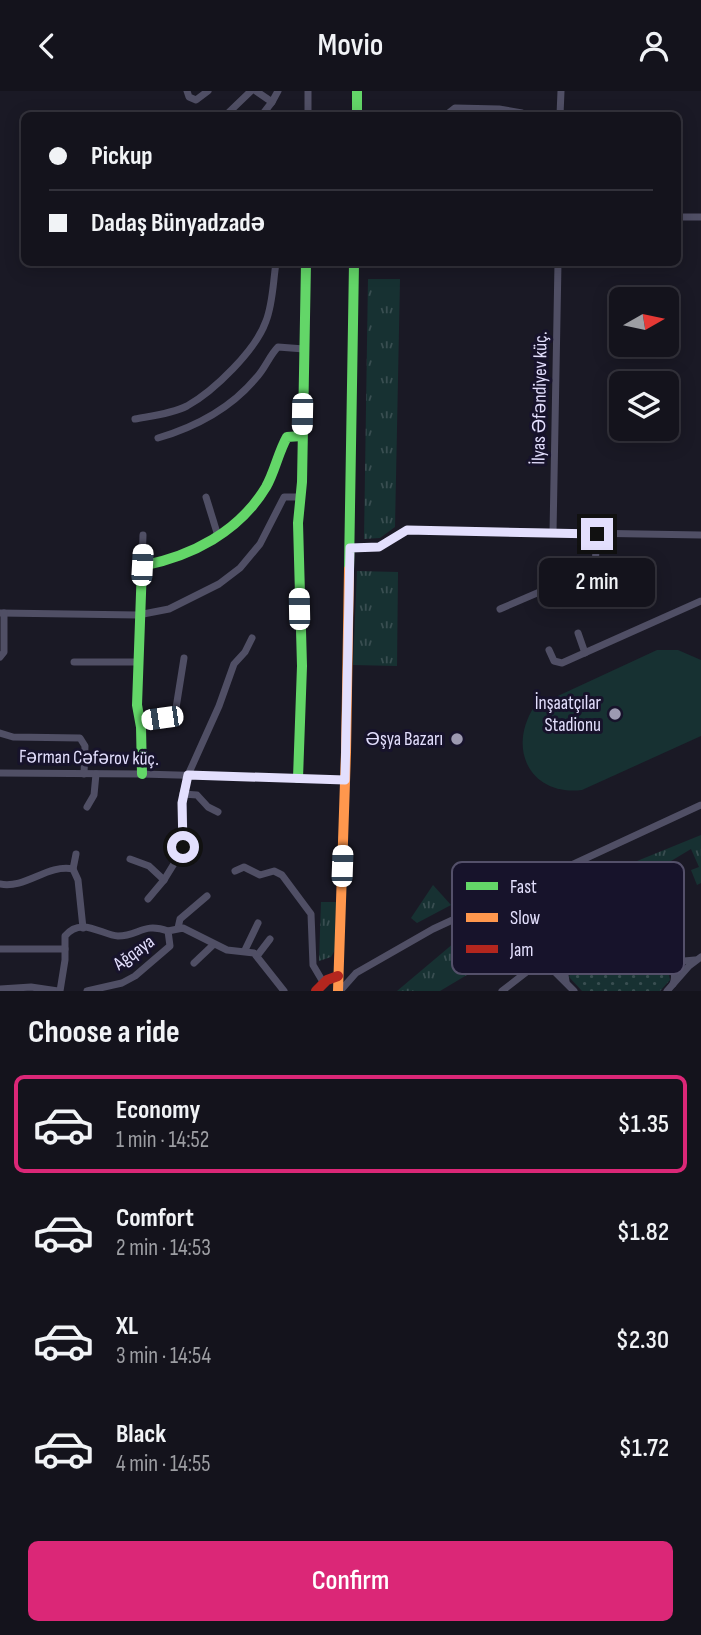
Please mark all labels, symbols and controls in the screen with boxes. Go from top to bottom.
text: Movio [317,26,384,65]
icon: back [28,27,66,65]
icon: person [635,27,673,65]
text: Pickup [91,141,153,172]
text: Dadaş Bünyadzadə [91,208,265,239]
north arrow [609,287,679,357]
map controls [609,287,679,441]
street label: İlyas Əfəndiyev küç. [527,331,553,465]
button: layers [609,371,679,441]
car [292,393,313,435]
route end [581,518,613,550]
car [131,543,154,587]
callout: 2 min [539,558,655,607]
text: 2 min [575,568,619,596]
car [289,588,310,630]
place label: İnşaatçılar Stadionu [535,692,602,737]
car [140,705,185,731]
marker: İnşaatçılar Stadionu [607,706,623,722]
place label: Əşya Bazarı [366,728,443,751]
marker: Əşya Bazarı [449,731,465,747]
street label: Fərman Cəfərov küç. [19,745,159,771]
route start [167,831,199,863]
car [331,845,354,887]
legend [452,862,684,974]
text: Fast [510,876,537,899]
text: Slow [510,907,540,930]
street label: Ağqaya [108,930,159,976]
text: Jam [509,939,533,962]
text: Choose a ride [28,1013,180,1052]
icon: car [32,1093,95,1156]
text: Economy [116,1095,200,1126]
text: $1.35 [618,1109,669,1140]
text: 1 min · 14:52 [116,1126,209,1154]
icon: car [32,1201,95,1264]
text: Comfort [116,1203,194,1234]
text: $1.82 [617,1217,669,1248]
text: 2 min · 14:53 [116,1234,211,1262]
icon: car [32,1309,95,1372]
text: XL [116,1311,138,1342]
text: $2.30 [616,1325,669,1356]
text: 3 min · 14:54 [116,1342,211,1370]
icon: car [32,1417,95,1480]
text: Black [116,1419,166,1450]
text: $1.72 [619,1433,669,1464]
text: 4 min · 14:55 [116,1450,211,1478]
button: Confirm [28,1541,673,1621]

